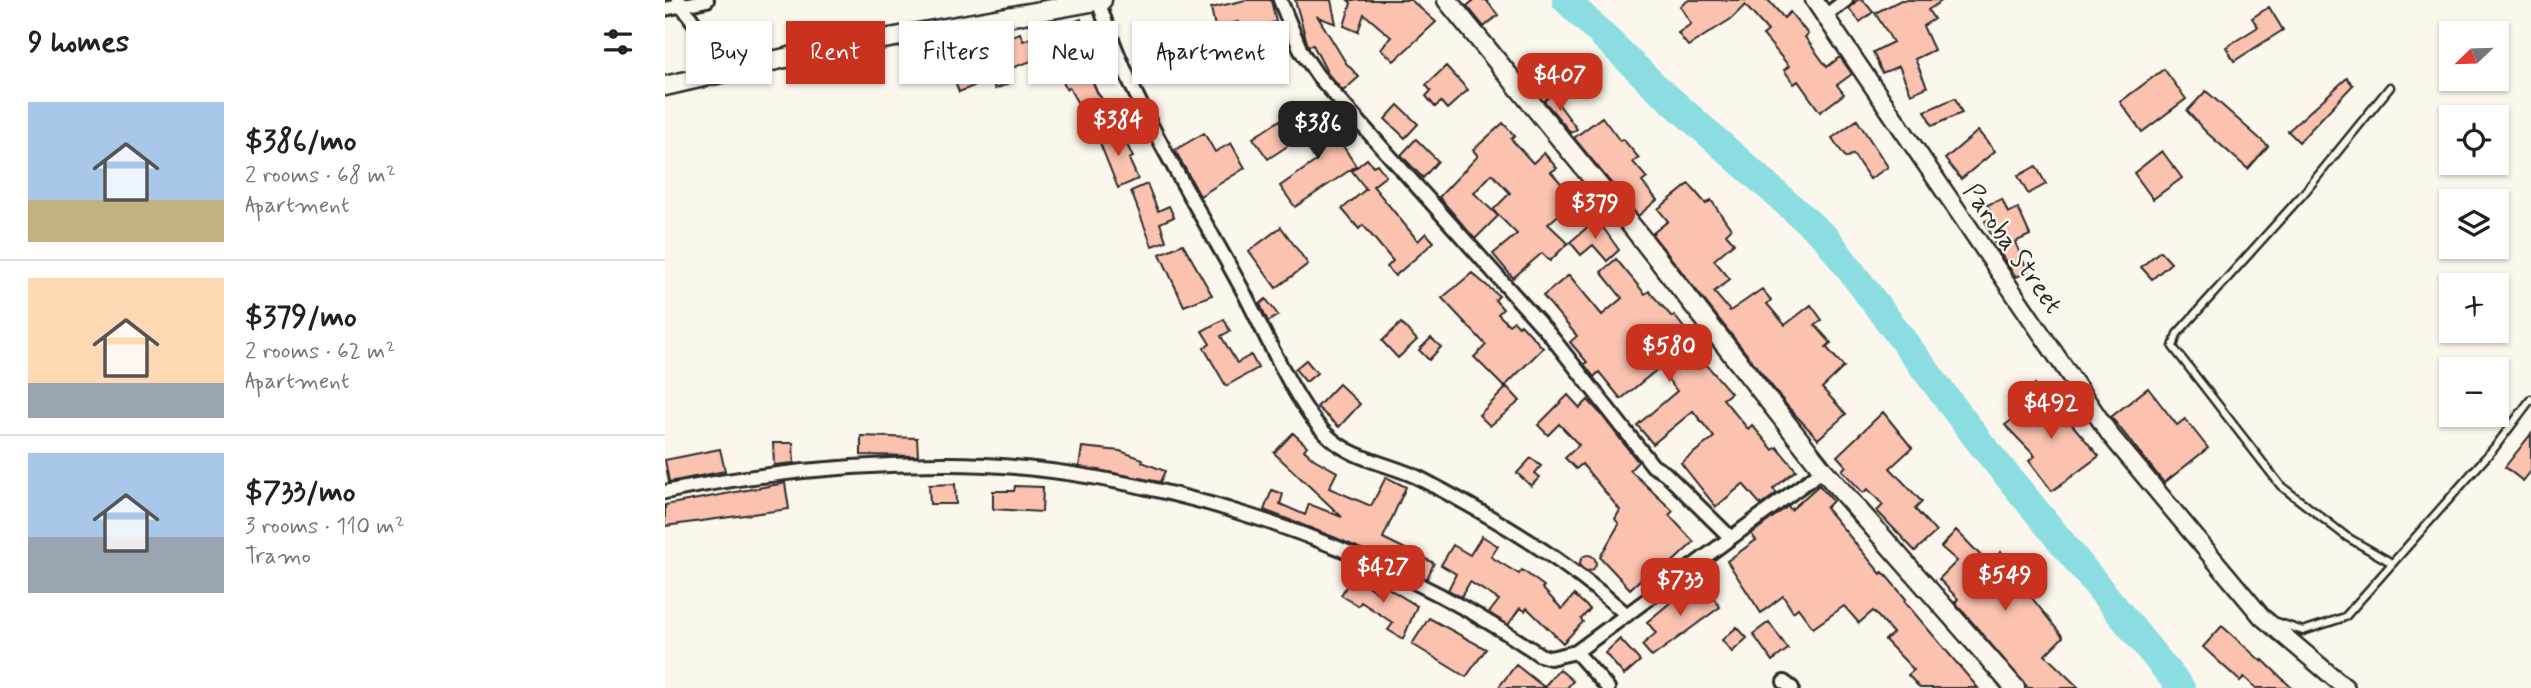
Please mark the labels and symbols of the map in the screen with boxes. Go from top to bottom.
north arrow [2439,21,2509,91]
pin: $407 [1519,54,1601,113]
pin: $384 [1077,99,1159,158]
pin: $386 [1277,102,1359,161]
street label: Paroba Street [1954,177,2070,321]
pin: $379 [1554,182,1636,241]
pin: $580 [1628,324,1710,384]
pin: $492 [2010,382,2092,441]
pin: $427 [1342,546,1424,605]
pin: $549 [1964,554,2046,613]
pin: $733 [1639,558,1721,618]

